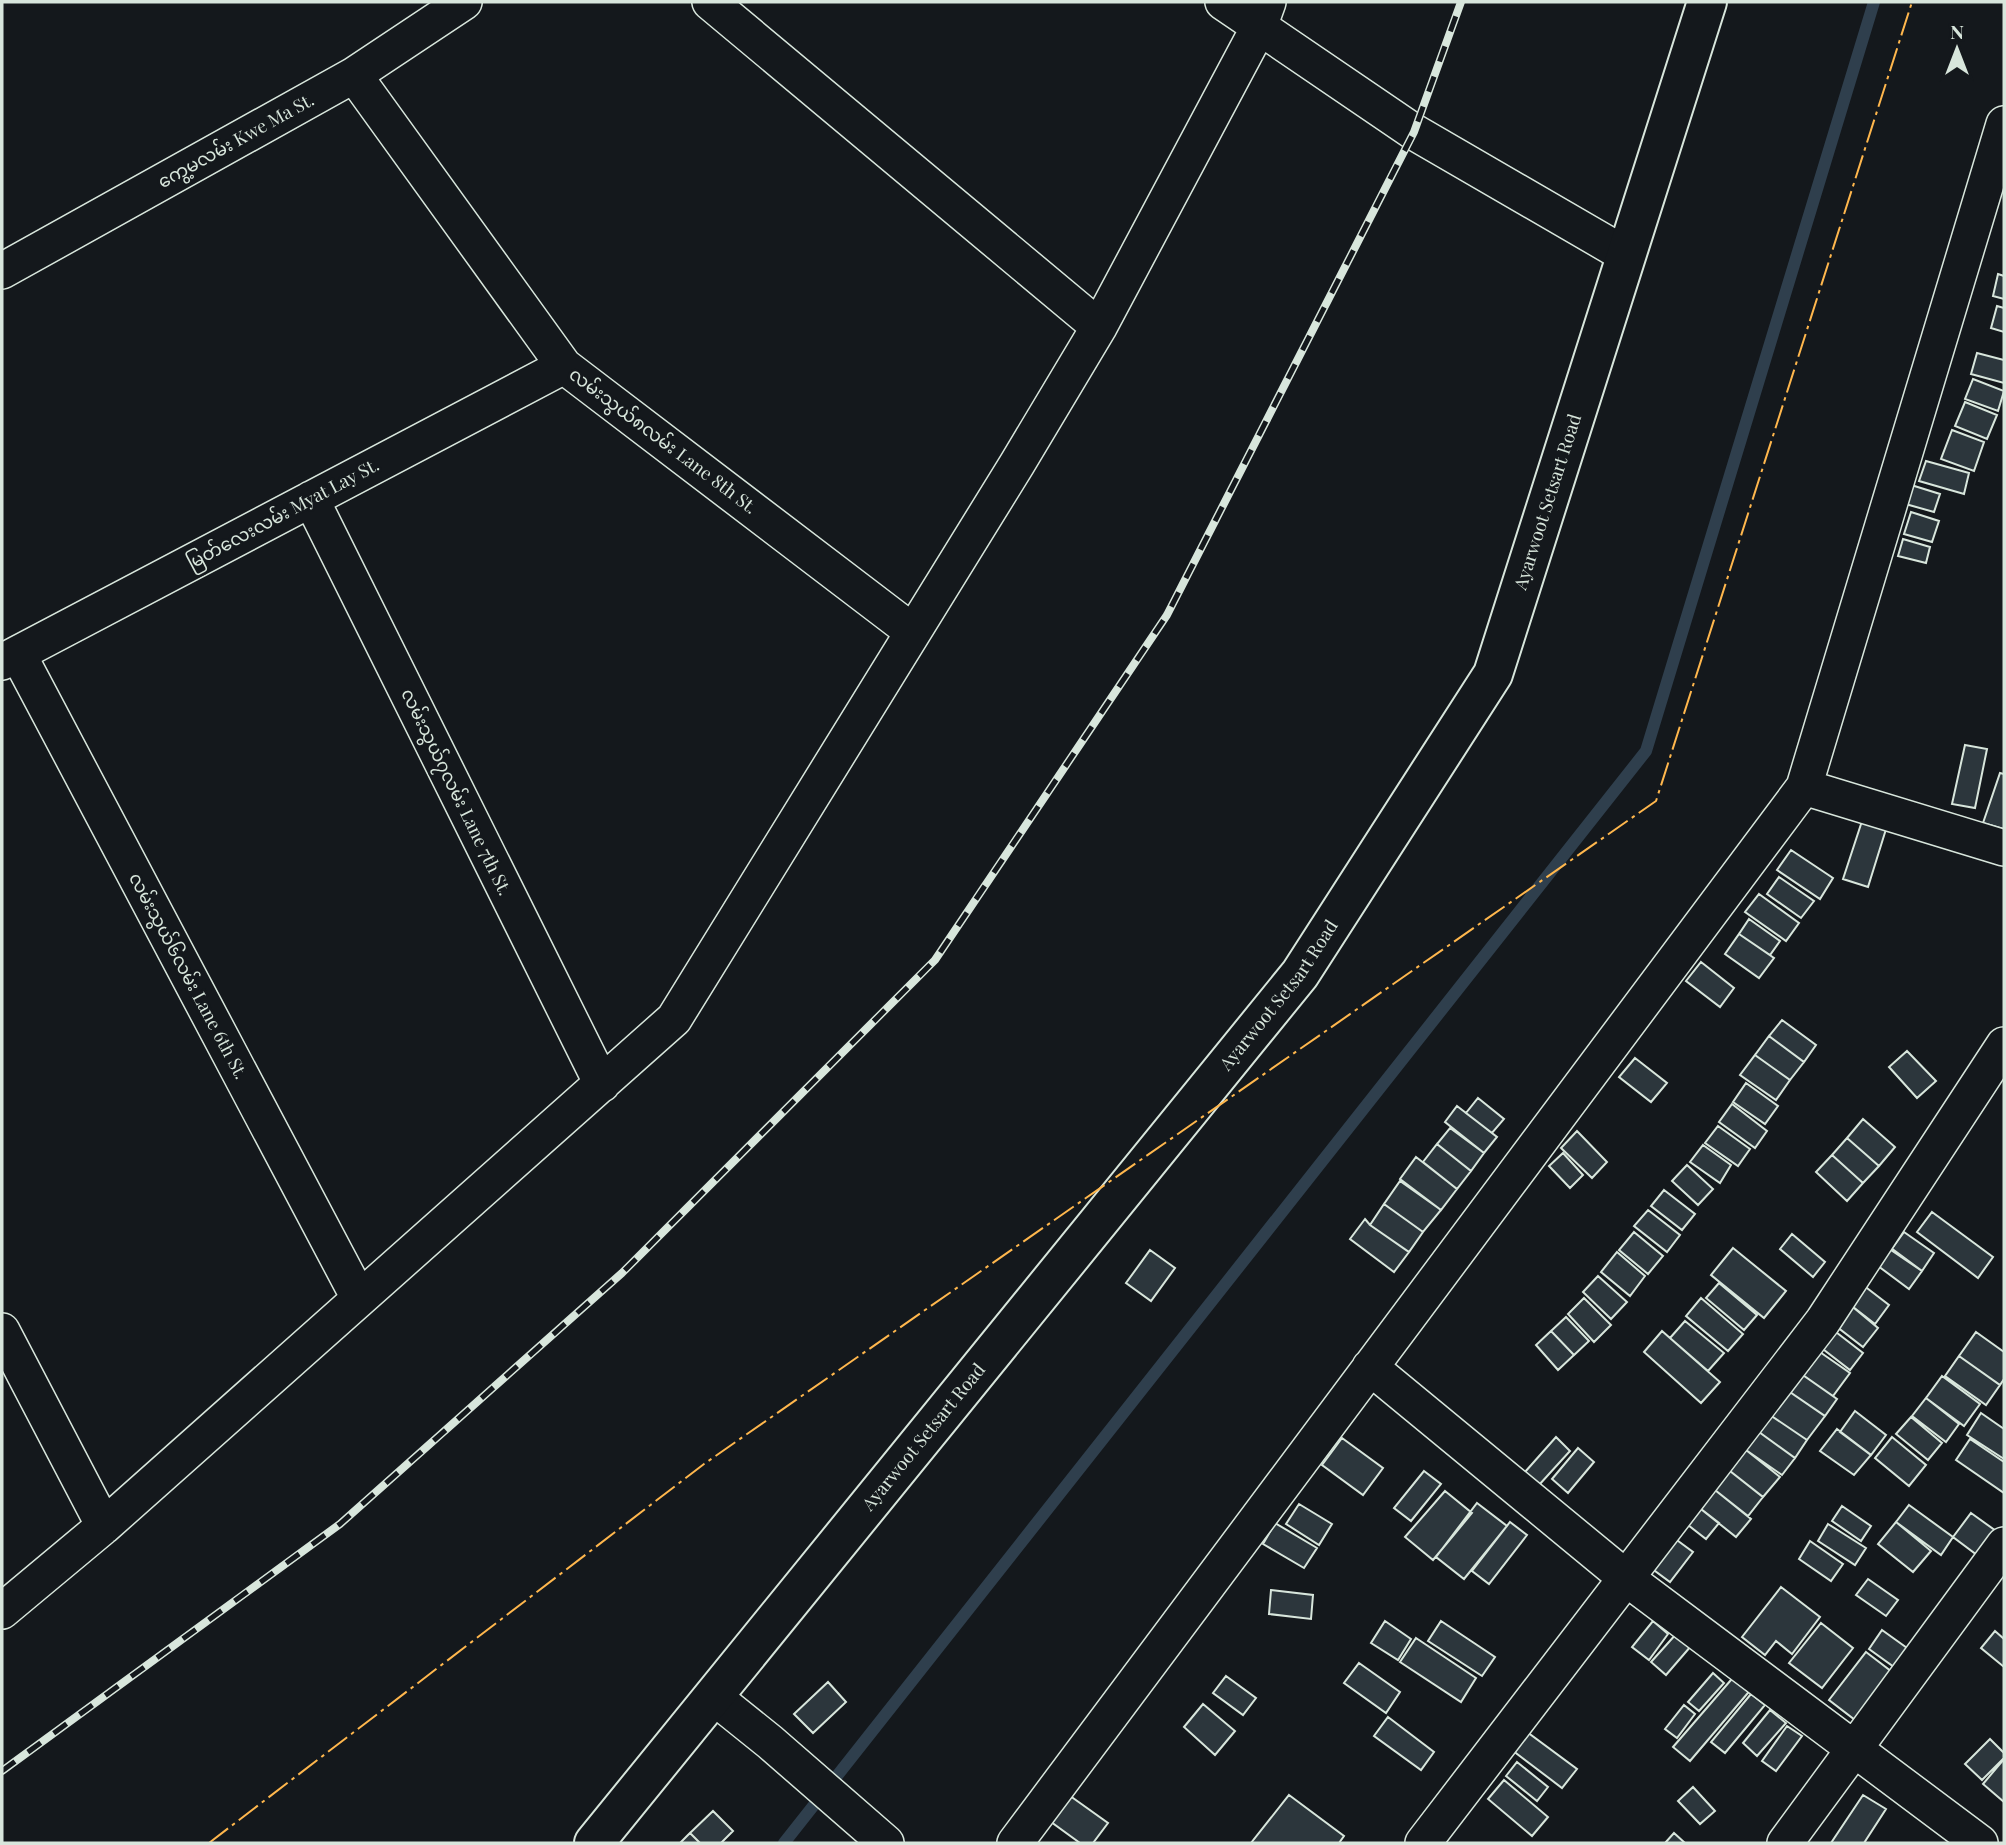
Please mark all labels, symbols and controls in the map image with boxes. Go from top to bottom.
north arrow [1922,14,1992,84]
text: N [1950,18,1964,44]
street label: ကွေ့မလမ်း Kwe Ma St. [153,87,320,197]
street label: လမ်းသွယ်၈လမ်း Lane 8th St. [562,362,762,522]
street label: Ayarwoot Setsart Road [1507,410,1586,593]
street label: မြတ်လေးလမ်း Myat Lay St. [182,452,385,578]
street label: လမ်းသွယ်၇လမ်း Lane 7th St. [393,684,517,901]
street label: လမ်းသွယ်၆လမ်း Lane 6th St. [121,868,254,1085]
street label: Ayarwoot Setsart Road [1213,914,1343,1076]
street label: Ayarwoot Setsart Road [855,1357,990,1516]

